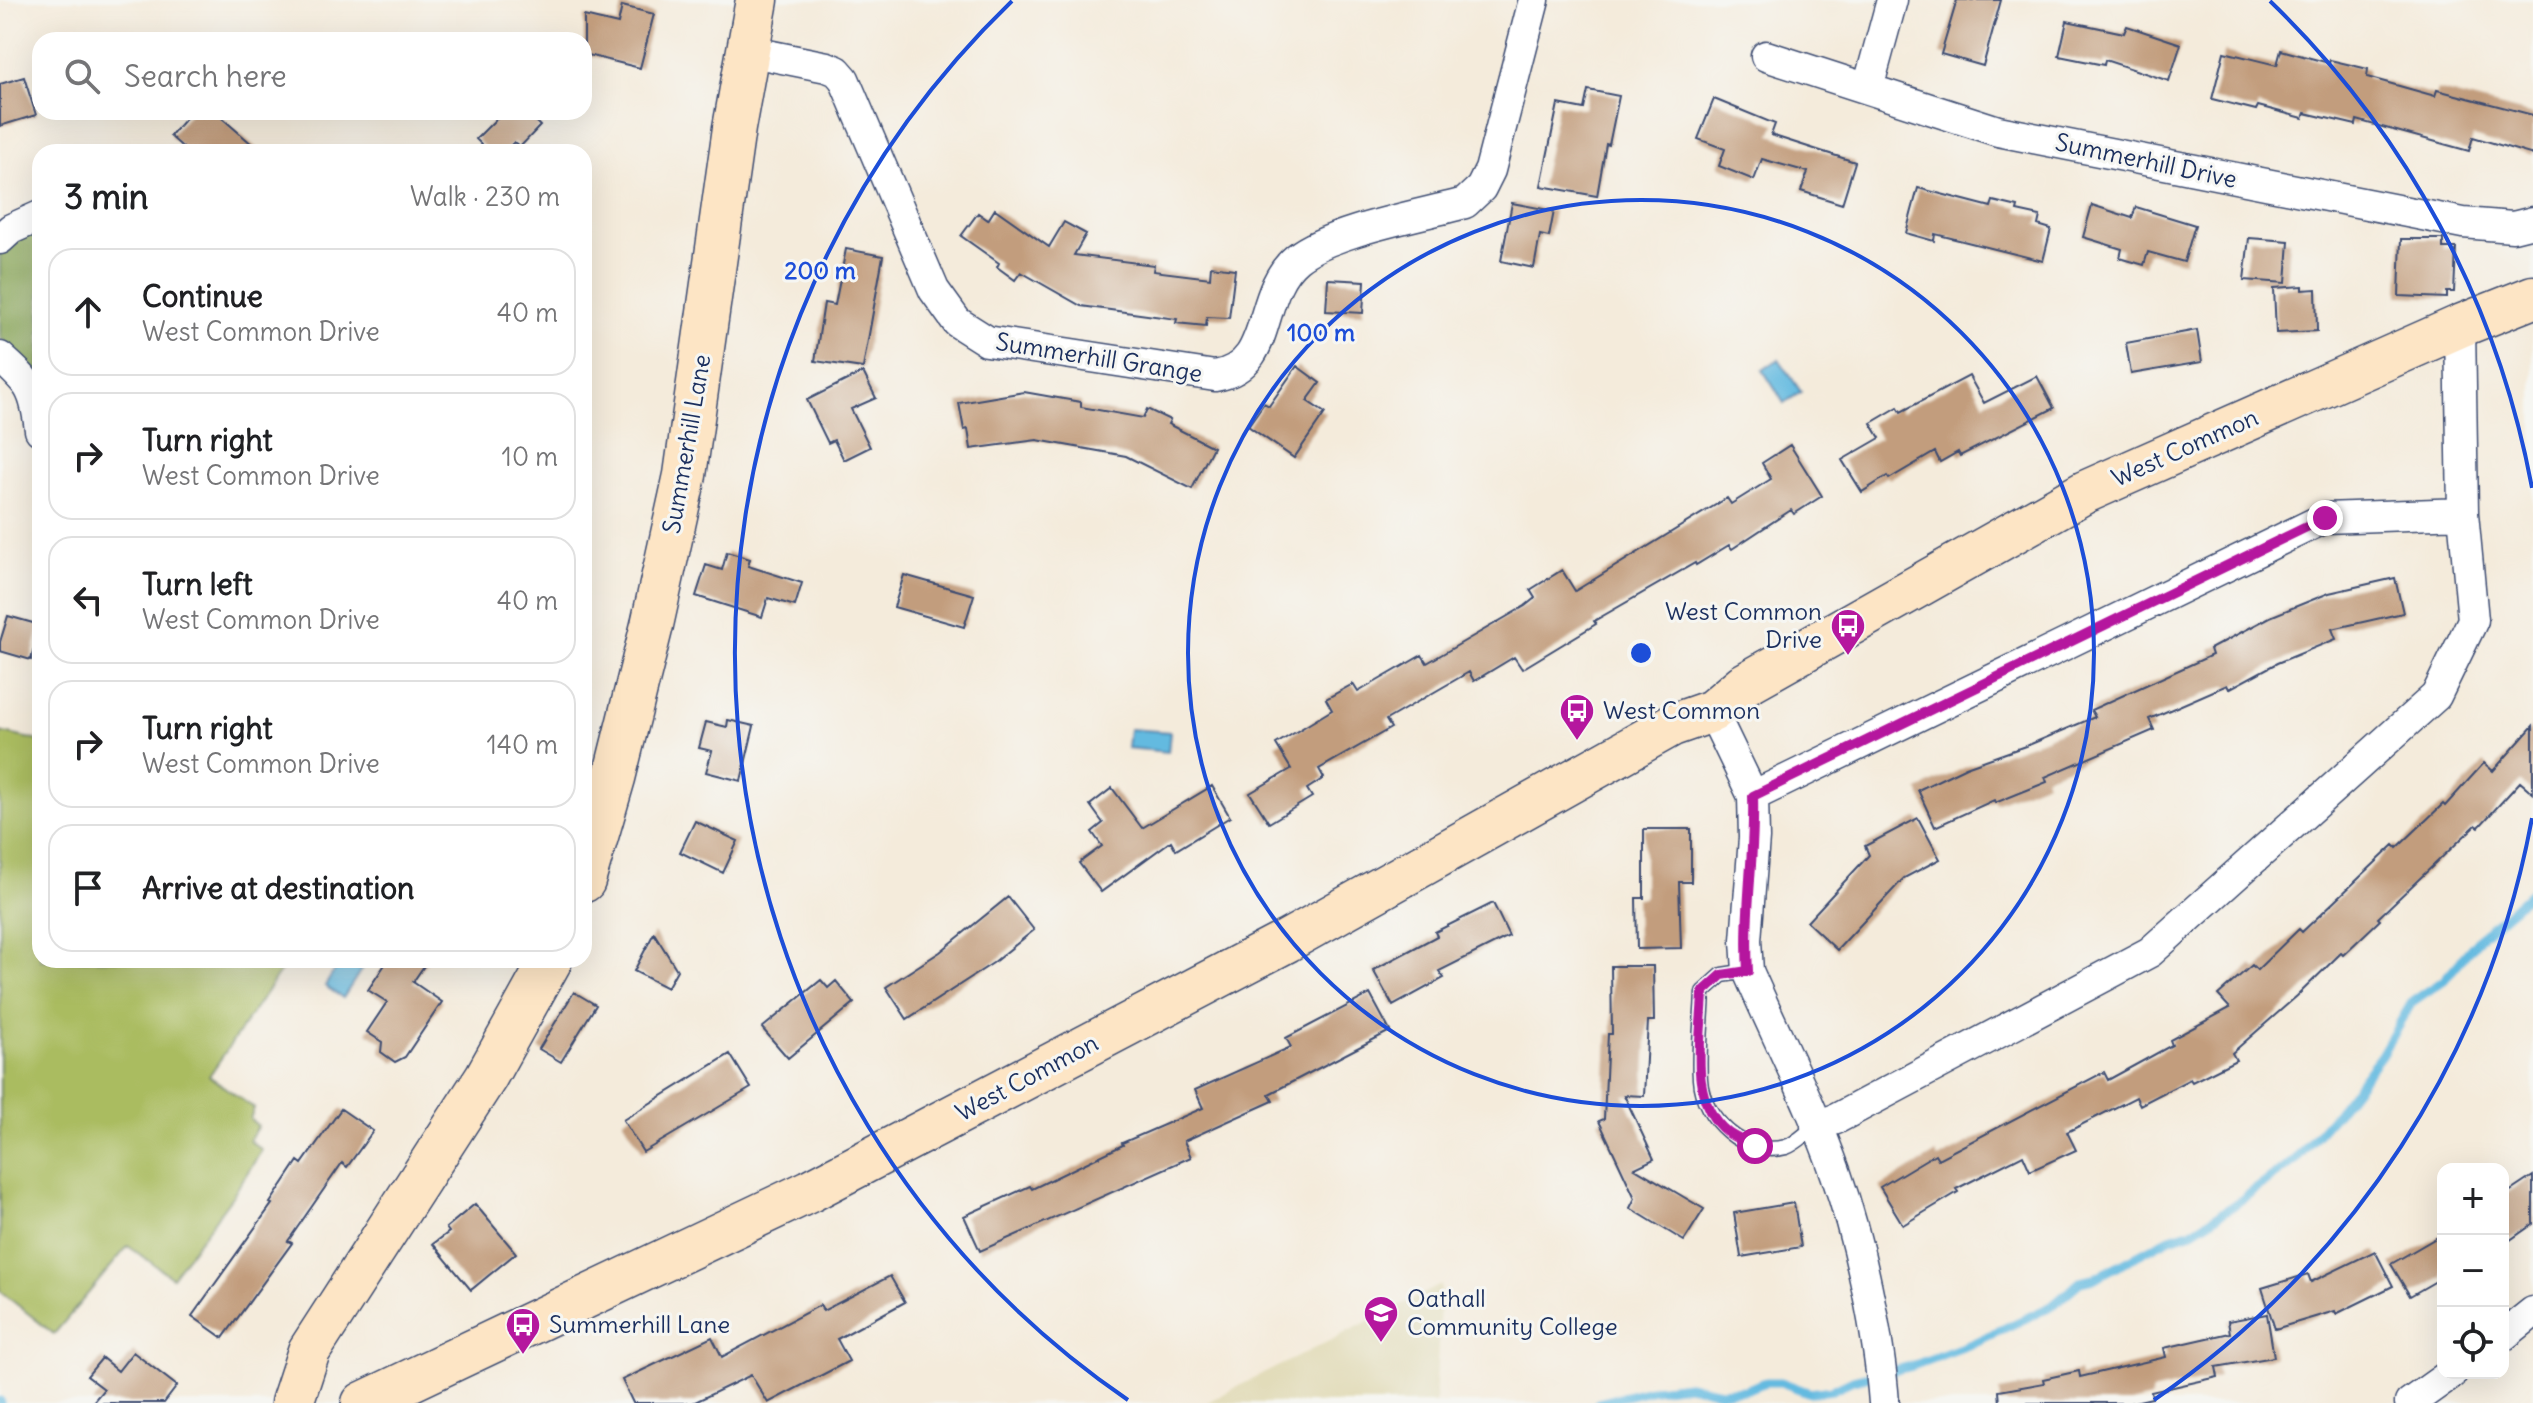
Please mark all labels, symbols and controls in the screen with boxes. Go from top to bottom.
search box [32,32,592,120]
icon: search [60,54,104,98]
text: Search here [124,57,287,95]
street label: Summerhill Drive [2053,126,2240,194]
text: 3 min [64,175,149,218]
text: Walk · 230 m [410,180,560,213]
text: 200 m [784,255,856,285]
text: Continue [142,277,263,315]
icon: ahead [66,290,110,334]
text: 40 m [497,296,558,329]
text: West Common Drive [142,315,380,348]
text: 100 m [1287,317,1355,347]
street label: Summerhill Grange [994,326,1205,388]
street label: Summerhill Lane [656,352,717,536]
street label: West Common [2107,401,2263,493]
text: Turn right [142,421,273,459]
icon: right [66,434,110,478]
text: 10 m [502,440,558,473]
text: West Common Drive [142,459,380,492]
route end [2307,500,2343,536]
text: Turn left [142,565,253,603]
icon: left [66,578,110,622]
text: 40 m [497,584,558,617]
place label: West Common Drive [1665,596,1822,654]
text: West Common Drive [142,603,380,636]
bus stop icon: West Common Drive [1829,607,1867,657]
centre of rings [1627,639,1655,667]
bus stop icon: West Common [1558,692,1596,742]
place label: West Common [1603,695,1760,725]
text: Turn right [142,709,273,747]
icon: right [66,722,110,766]
text: 140 m [487,728,558,761]
text: West Common Drive [142,747,380,780]
icon: arrive [66,866,110,910]
text: Arrive at destination [142,869,414,907]
street label: West Common [950,1027,1103,1127]
route start [1737,1128,1773,1164]
map controls [2437,1163,2509,1379]
button: + [2437,1163,2509,1235]
button: − [2437,1235,2509,1307]
place label: Oathall Community College [1407,1283,1618,1341]
school or university icon: Oathall Community College [1362,1294,1400,1344]
bus stop icon: Summerhill Lane [504,1306,542,1356]
button: locate [2437,1307,2509,1379]
place label: Summerhill Lane [549,1309,730,1339]

